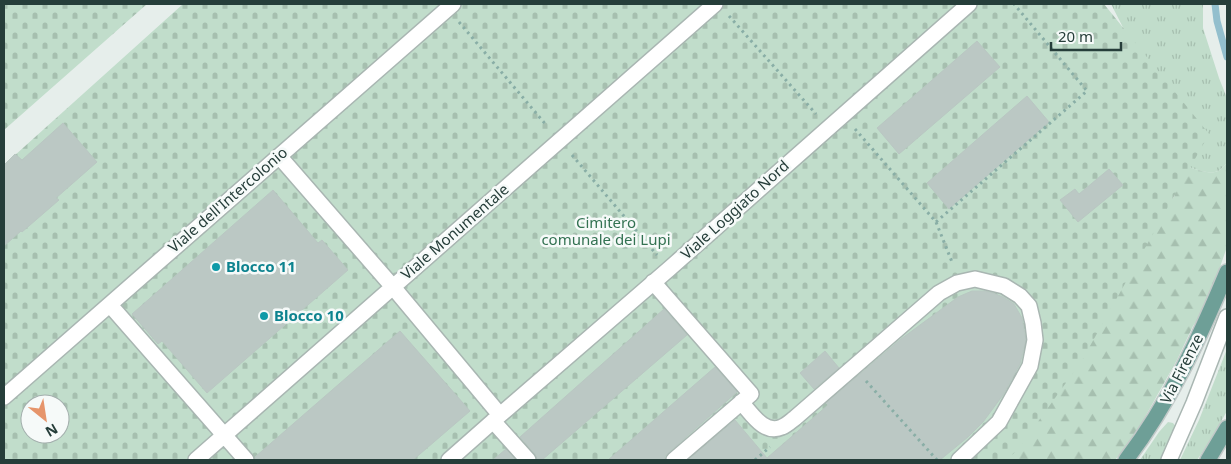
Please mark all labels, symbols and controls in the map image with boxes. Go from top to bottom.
scale bar [1051,20,1121,52]
text: 20 m [1058,26,1093,46]
street label: Viale dell'Intercolonio [163,142,291,257]
street label: Viale Loggiato Nord [676,155,793,263]
street label: Viale Monumentale [396,179,512,284]
park label: Cimitero comunale dei Lupi [541,212,671,249]
place label: Blocco 11 [226,256,296,276]
marker: Blocco 11 [210,261,222,273]
place label: Blocco 10 [274,305,344,325]
marker: Blocco 10 [258,310,270,322]
street label: Via Firenze [1155,330,1207,407]
north arrow [20,394,70,444]
text: N [42,420,61,442]

